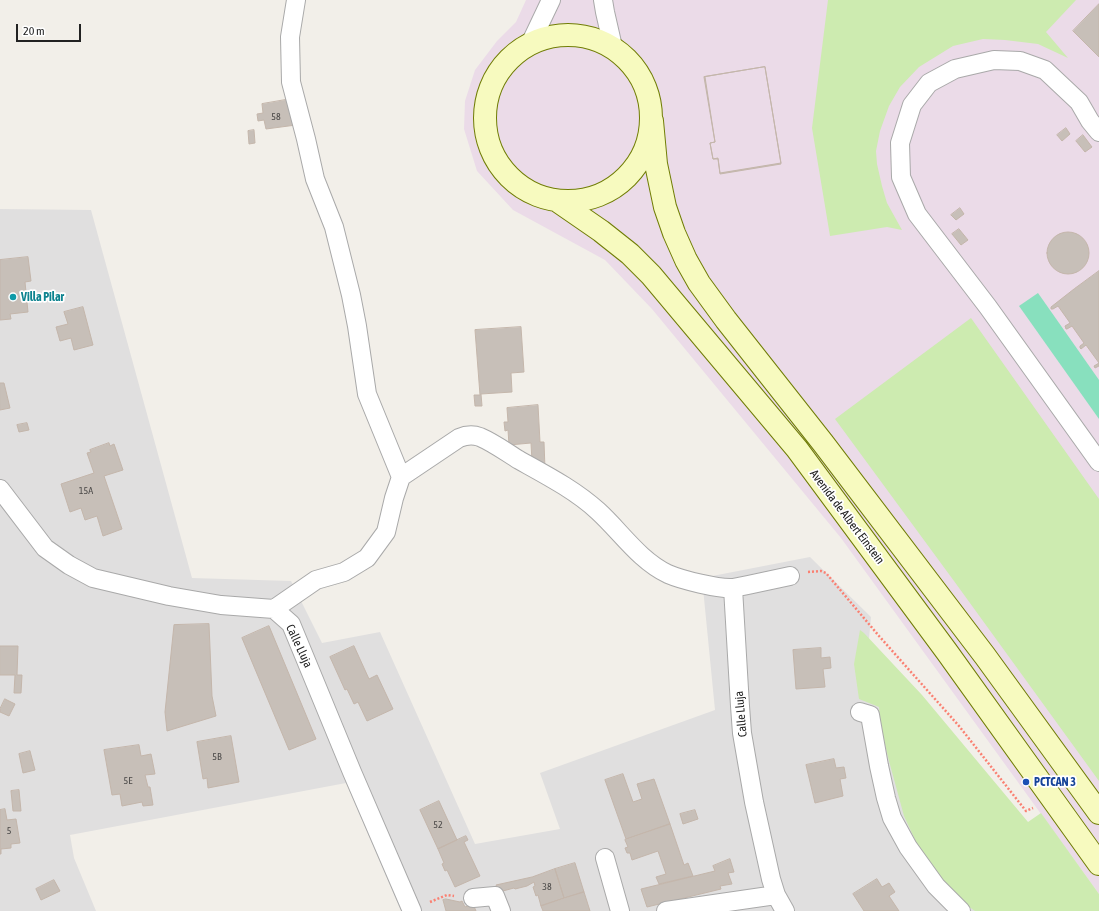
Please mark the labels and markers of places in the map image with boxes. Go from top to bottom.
place label: Villa Pilar [21,290,64,304]
marker: Villa Pilar [8,292,18,302]
place label: PCTCAN 3 [1034,775,1076,789]
marker: PCTCAN 3 [1021,777,1031,787]

